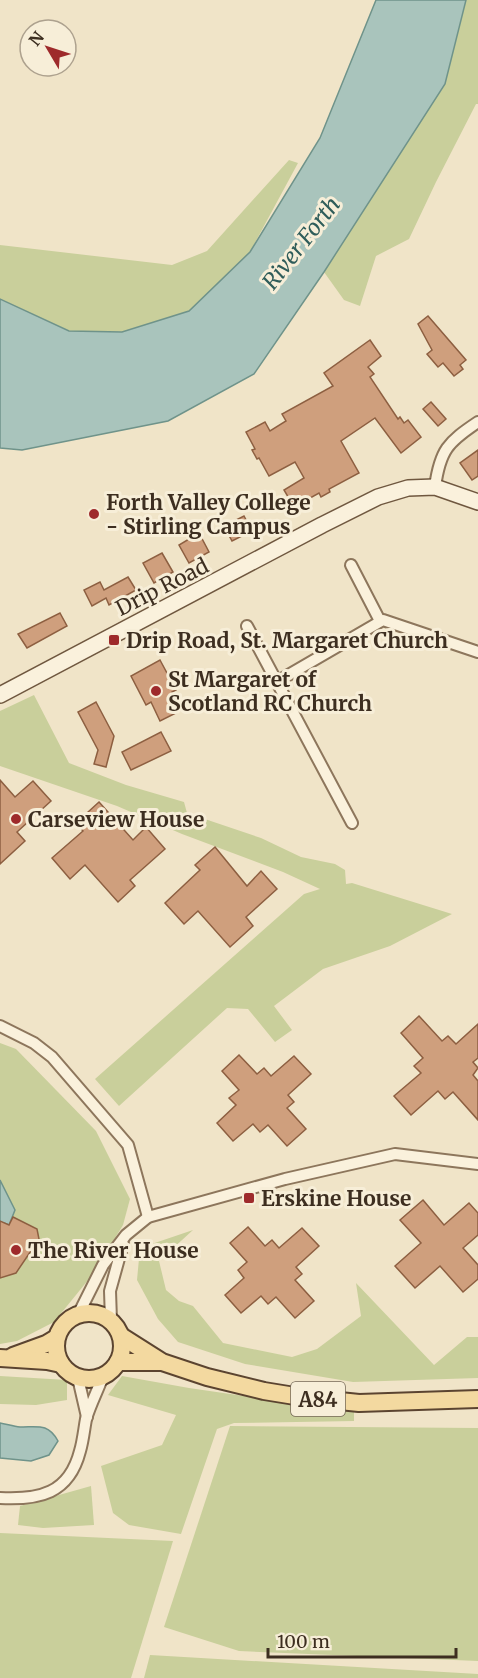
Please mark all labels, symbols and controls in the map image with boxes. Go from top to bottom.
north arrow [18,18,78,78]
text: N [25,27,48,50]
water label: River Forth [256,191,346,295]
place label: Forth Valley College - Stirling Campus [106,489,311,540]
marker: Forth Valley College - Stirling Campus [87,507,101,521]
street label: Drip Road [111,552,213,622]
place label: Drip Road, St. Margaret Church [126,627,448,654]
marker: Drip Road, St. Margaret Church [107,633,121,647]
place label: St Margaret of Scotland RC Church [168,666,372,717]
marker: St Margaret of Scotland RC Church [149,684,163,698]
place label: Carseview House [28,806,204,833]
marker: Carseview House [9,812,23,826]
place label: Erskine House [261,1185,411,1212]
marker: Erskine House [242,1191,256,1205]
place label: The River House [28,1237,199,1264]
marker: The River House [9,1243,23,1257]
road number: A84 [291,1382,345,1416]
scale bar [268,1621,456,1659]
text: 100 m [277,1630,330,1653]

